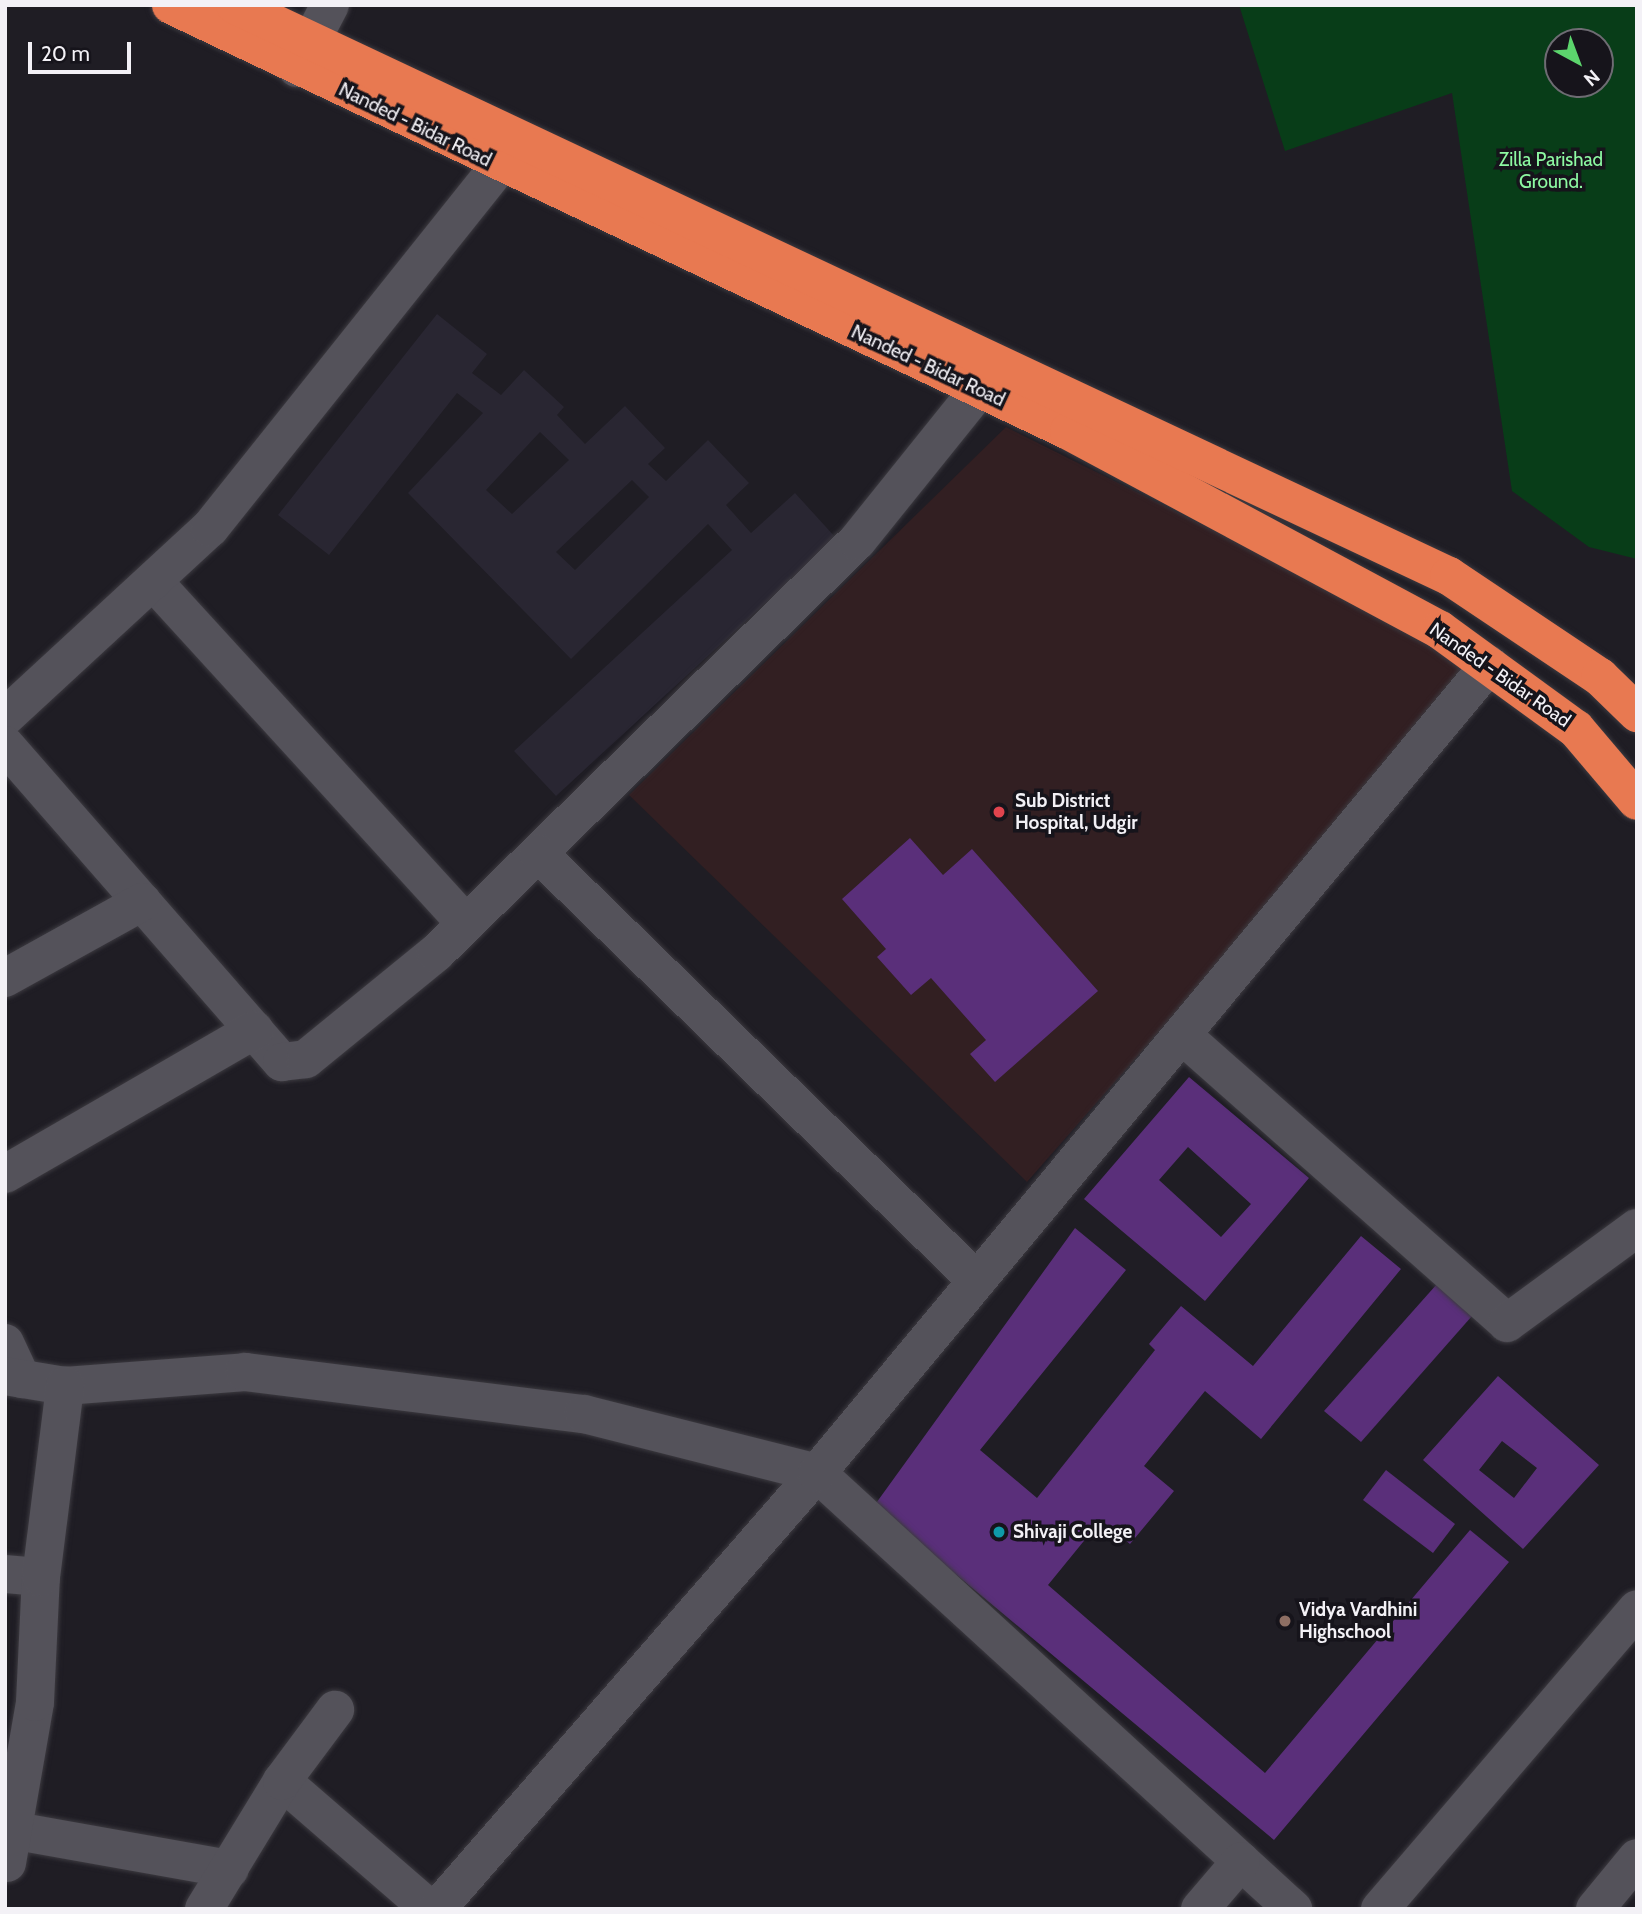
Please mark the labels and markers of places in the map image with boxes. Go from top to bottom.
place label: Sub District Hospital, Udgir [1015,790,1138,834]
marker: Sub District Hospital, Udgir [989,802,1009,822]
place label: Shivaji College [1013,1521,1132,1543]
marker: Shivaji College [991,1524,1007,1540]
place label: Vidya Vardhini Highschool [1299,1599,1417,1643]
marker: Vidya Vardhini Highschool [1277,1613,1293,1629]

